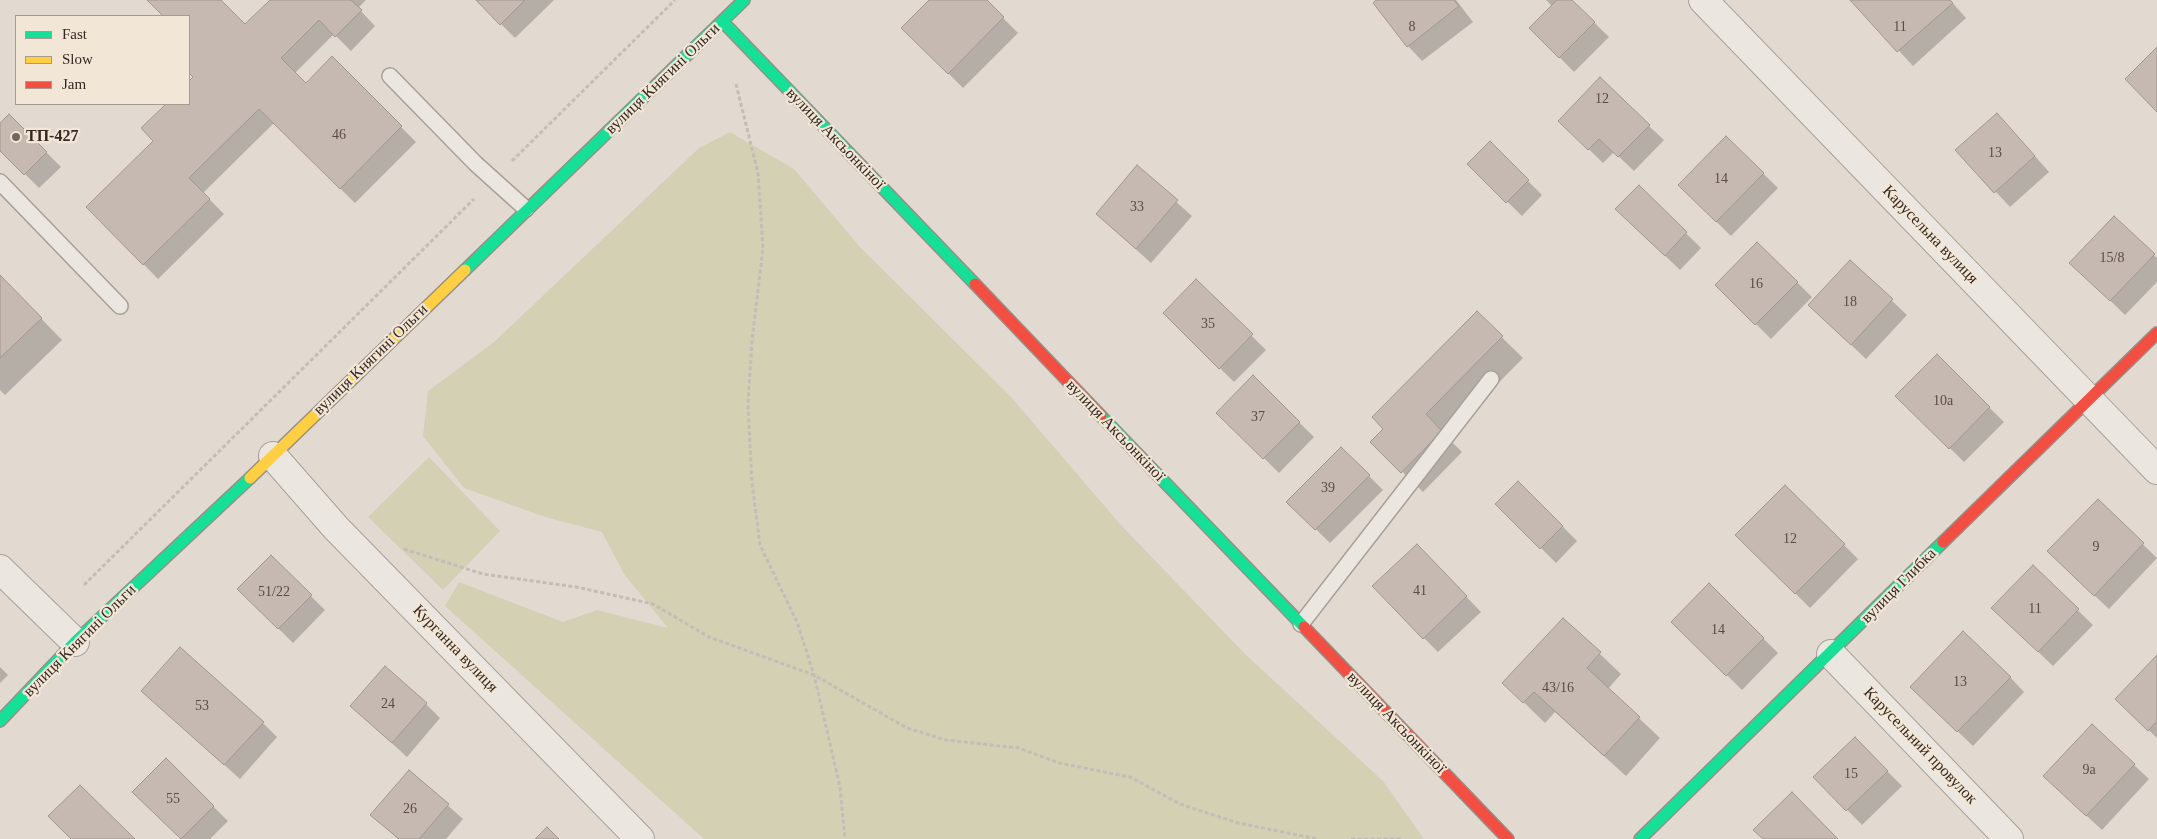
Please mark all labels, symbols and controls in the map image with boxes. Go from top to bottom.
legend [15,15,190,105]
street label: вулиця Княгині Ольги [602,19,724,139]
house number: 8 [1408,19,1415,35]
house number: 11 [1893,19,1907,35]
text: Fast [62,26,87,42]
text: Slow [62,51,93,67]
text: Jam [62,76,86,92]
street label: вулиця Аксьонкіної [782,84,888,194]
house number: 12 [1595,91,1609,107]
place label: ТП-427 [26,127,78,147]
house number: 46 [332,127,346,143]
marker: ТП-427 [10,131,22,143]
house number: 13 [1988,145,2002,161]
house number: 14 [1714,171,1728,187]
street label: Карусельна вулиця [1878,182,1982,288]
house number: 33 [1130,199,1144,215]
house number: 15/8 [2100,250,2124,266]
house number: 16 [1749,276,1763,292]
house number: 18 [1843,294,1857,310]
street label: вулиця Княгині Ольги [310,300,432,420]
house number: 35 [1201,316,1215,332]
street label: вулиця Аксьонкіної [1062,376,1168,486]
house number: 10а [1933,393,1953,409]
house number: 37 [1251,409,1265,425]
house number: 39 [1321,480,1335,496]
house number: 12 [1783,531,1797,547]
house number: 9 [2092,539,2100,555]
street label: вулиця Глибка [1858,545,1940,627]
street label: вулиця Княгині Ольги [20,581,140,701]
house number: 41 [1413,583,1427,599]
house number: 51/22 [258,584,290,600]
street label: Курганна вулиця [408,601,502,697]
house number: 11 [2028,601,2042,617]
house number: 14 [1711,622,1725,638]
street label: вулиця Аксьонкіної [1343,668,1449,778]
house number: 13 [1953,674,1967,690]
house number: 43/16 [1542,680,1574,696]
street label: Карусельний провулок [1859,683,1981,809]
house number: 24 [381,696,395,712]
house number: 53 [195,698,209,714]
house number: 9а [2082,762,2096,778]
house number: 15 [1844,766,1858,782]
house number: 55 [166,791,180,807]
house number: 26 [403,801,417,817]

